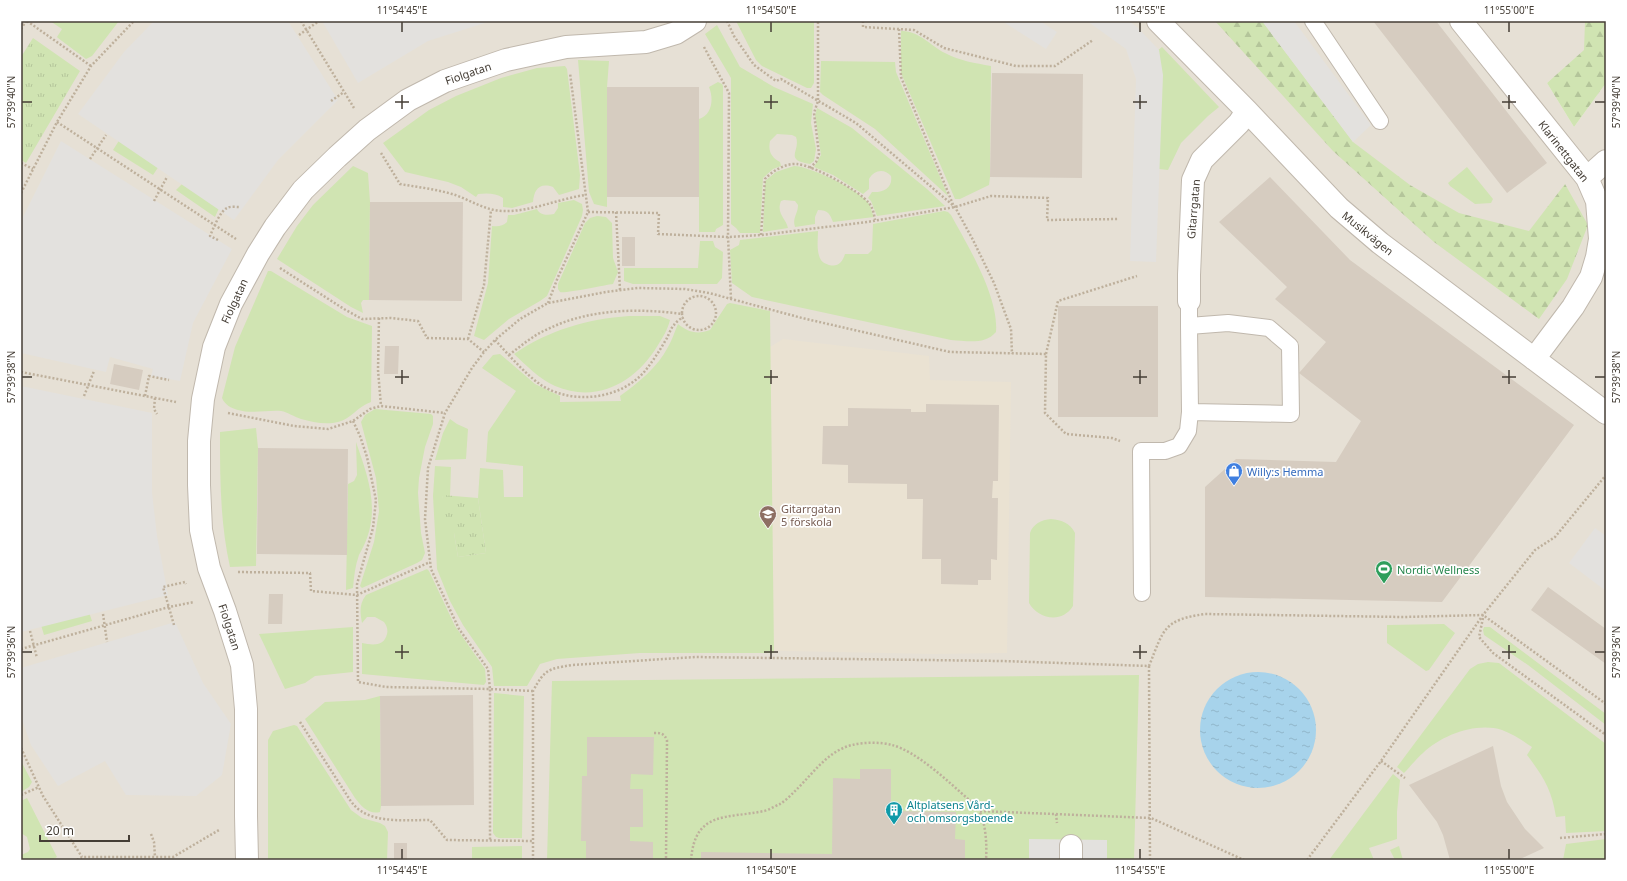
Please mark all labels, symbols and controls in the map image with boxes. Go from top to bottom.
text: 11°54'45"E [377,3,427,17]
text: 11°54'50"E [746,3,796,17]
text: 11°54'55"E [1115,3,1165,17]
text: 11°55'00"E [1484,3,1534,17]
street label: Fiolgatan [443,58,493,88]
text: 57°39'40"N [4,76,18,128]
text: 57°39'40"N [1609,76,1623,128]
street label: Klarinettgatan [1535,117,1593,185]
street label: Gitarrgatan [1183,179,1203,239]
street label: Musikvägen [1339,208,1397,258]
street label: Fiolgatan [217,276,251,326]
text: 57°39'38"N [4,351,18,403]
text: 57°39'38"N [1609,351,1623,403]
shop icon: Willy:s Hemma [1224,461,1244,486]
place label: Willy:s Hemma [1247,464,1324,479]
place label: Gitarrgatan 5 förskola [781,501,841,529]
school or university icon: Gitarrgatan 5 förskola [758,504,778,529]
sports icon: Nordic Wellness [1374,559,1394,584]
place label: Nordic Wellness [1397,562,1480,577]
street label: Fiolgatan [215,602,245,652]
text: 57°39'36"N [4,626,18,678]
text: 57°39'36"N [1609,626,1623,678]
place label: Altplatsens Vård- och omsorgsboende [907,797,1013,825]
building icon: Altplatsens Vård- och omsorgsboende [884,800,904,825]
scale bar [40,817,129,843]
text: 20 m [46,822,74,839]
text: 11°54'45"E [377,863,427,877]
text: 11°54'50"E [746,863,796,877]
text: 11°54'55"E [1115,863,1165,877]
text: 11°55'00"E [1484,863,1534,877]

